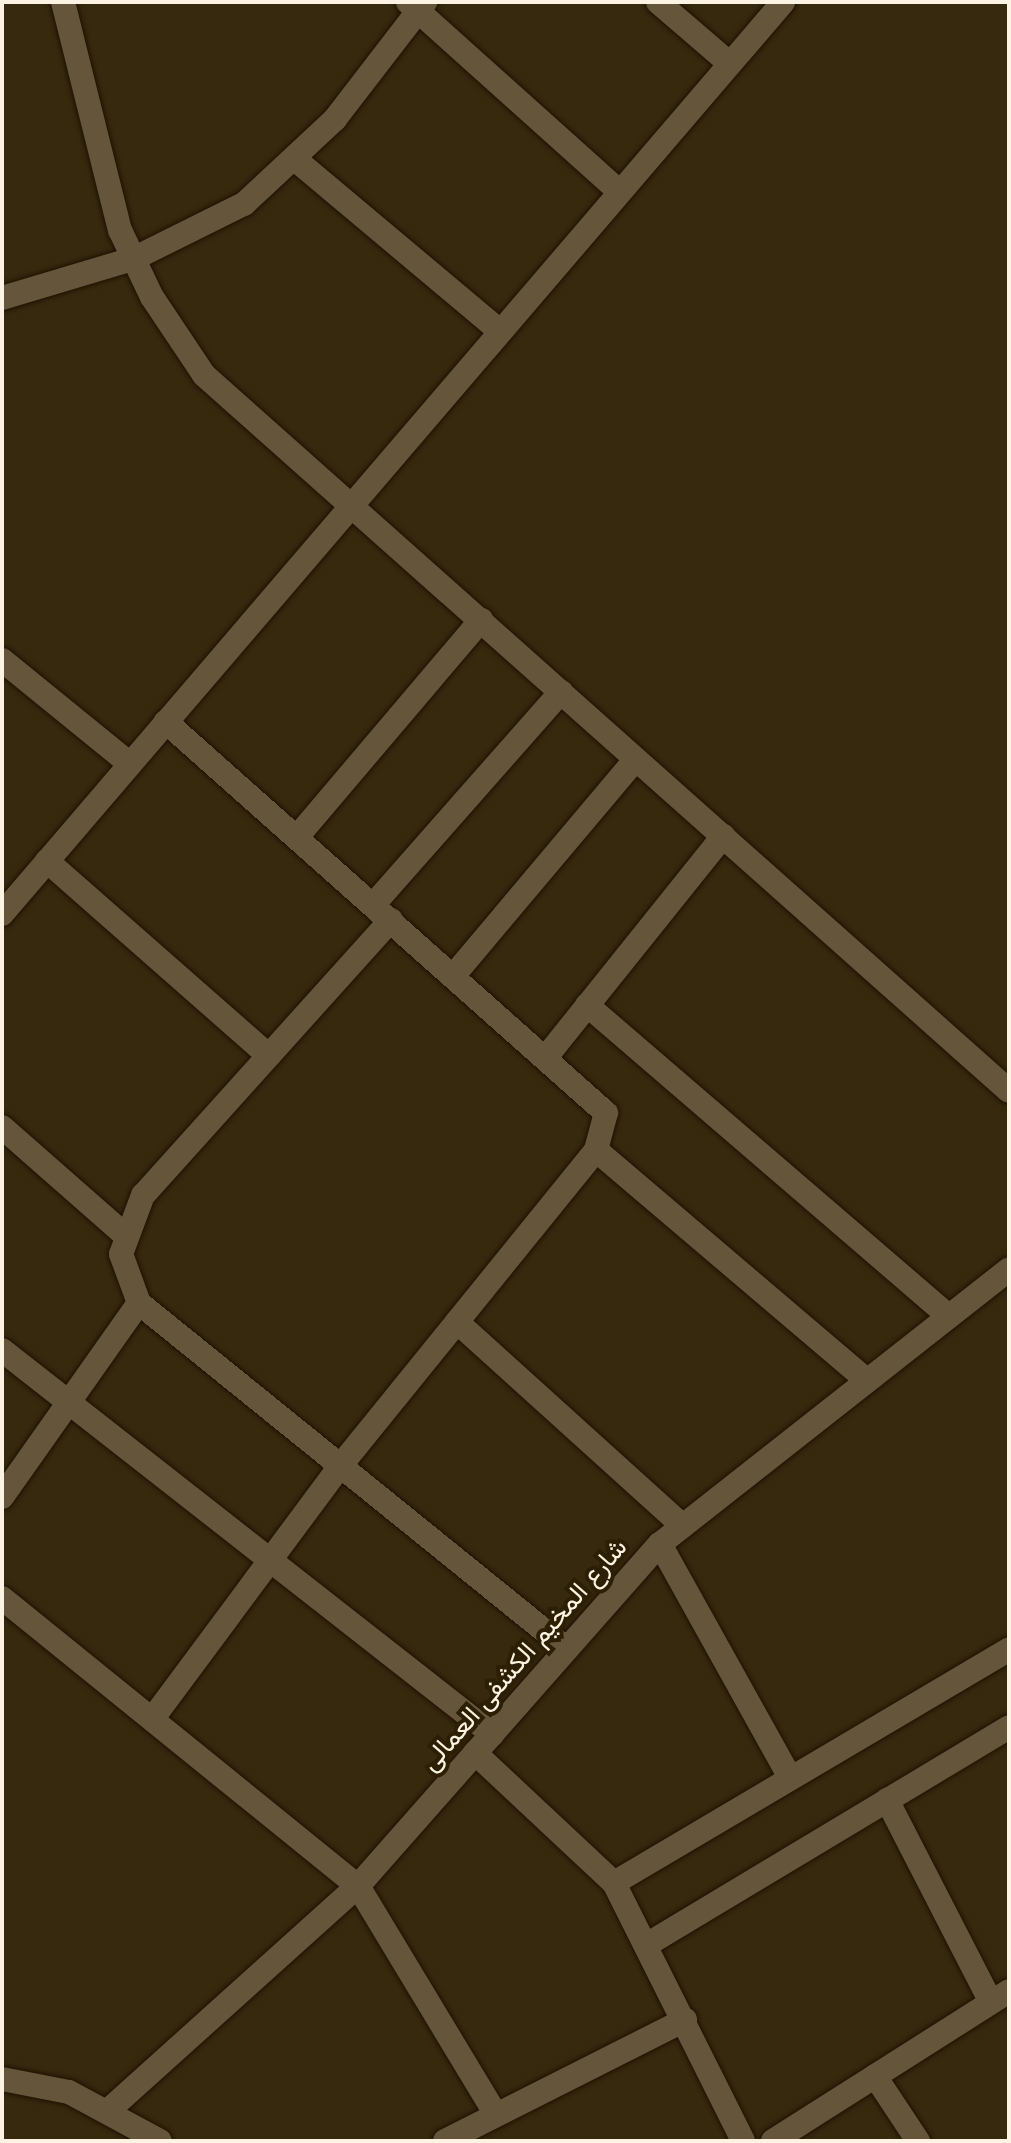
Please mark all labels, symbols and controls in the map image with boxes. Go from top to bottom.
street label: شارع المخيم الكشفى العمالى [414,1532,634,1778]

